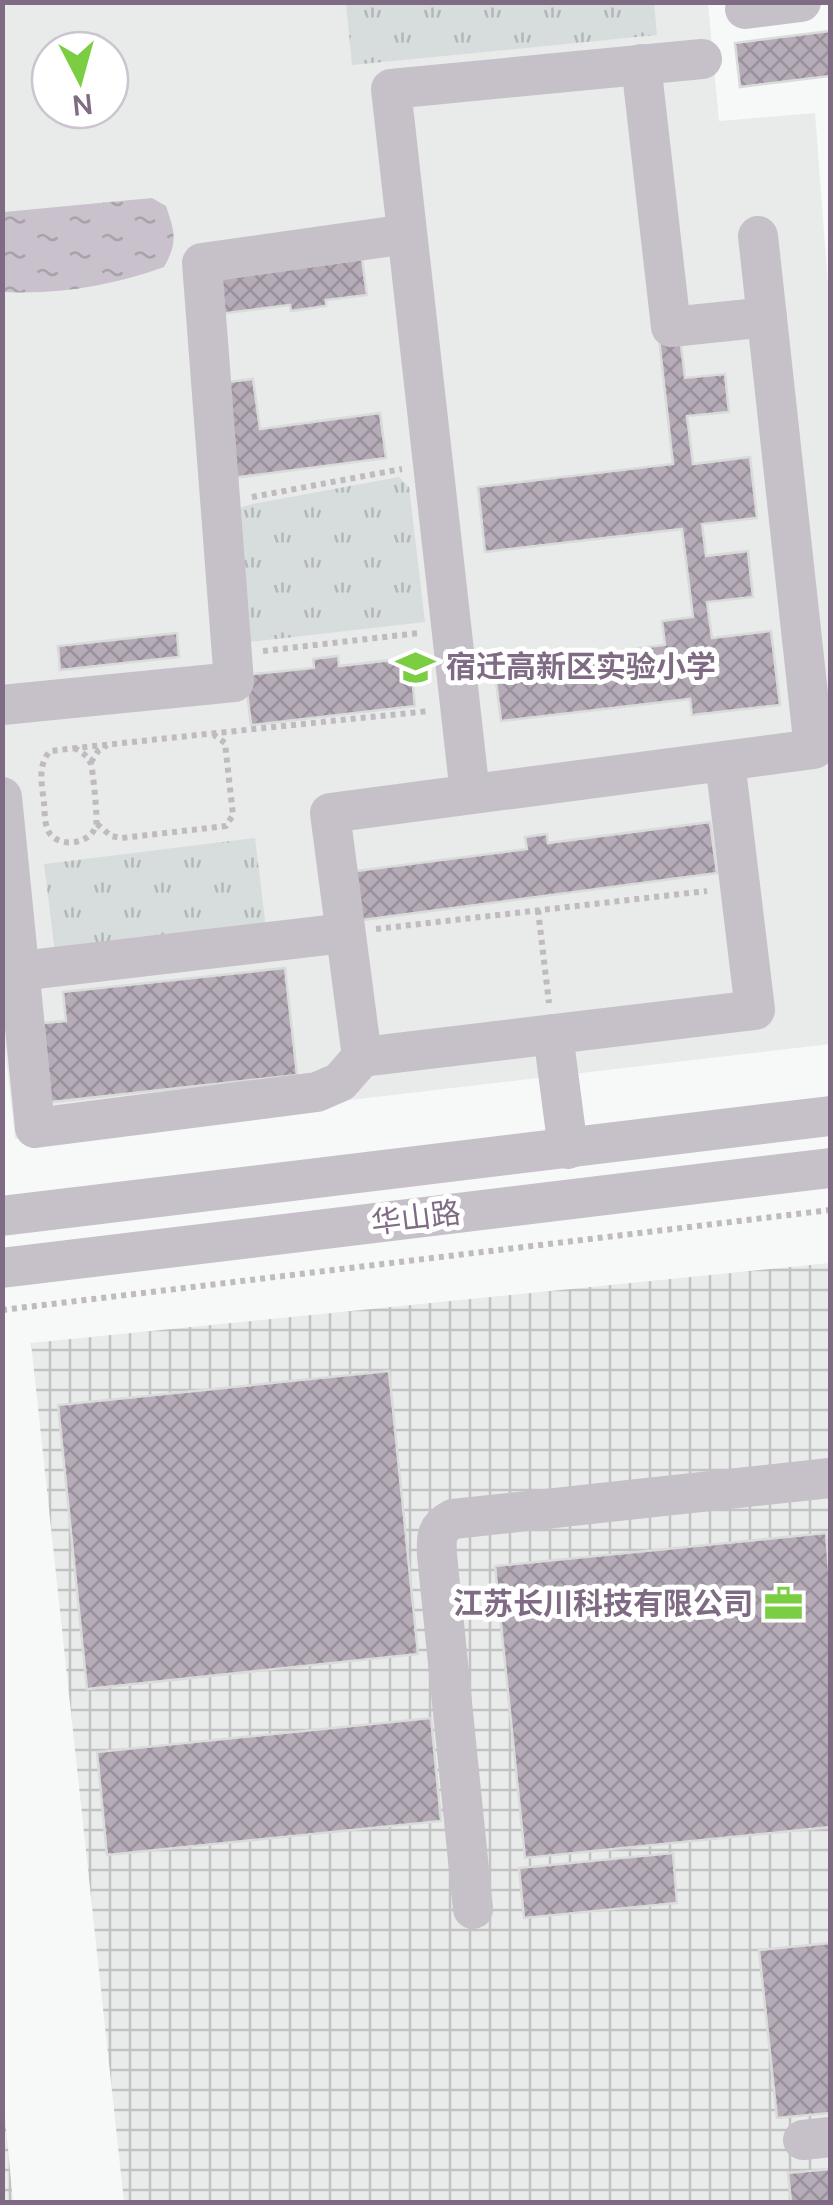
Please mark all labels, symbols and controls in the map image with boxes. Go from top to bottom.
north arrow [30,30,130,130]
text: N [71,86,95,126]
place label: 宿迁高新区实验小学 [446,645,716,686]
school or university icon: 宿迁高新区实验小学 [395,646,437,688]
street label: 华山路 [369,1191,463,1242]
place label: 江苏长川科技有限公司 [453,1582,753,1623]
office icon: 江苏长川科技有限公司 [762,1583,804,1625]

